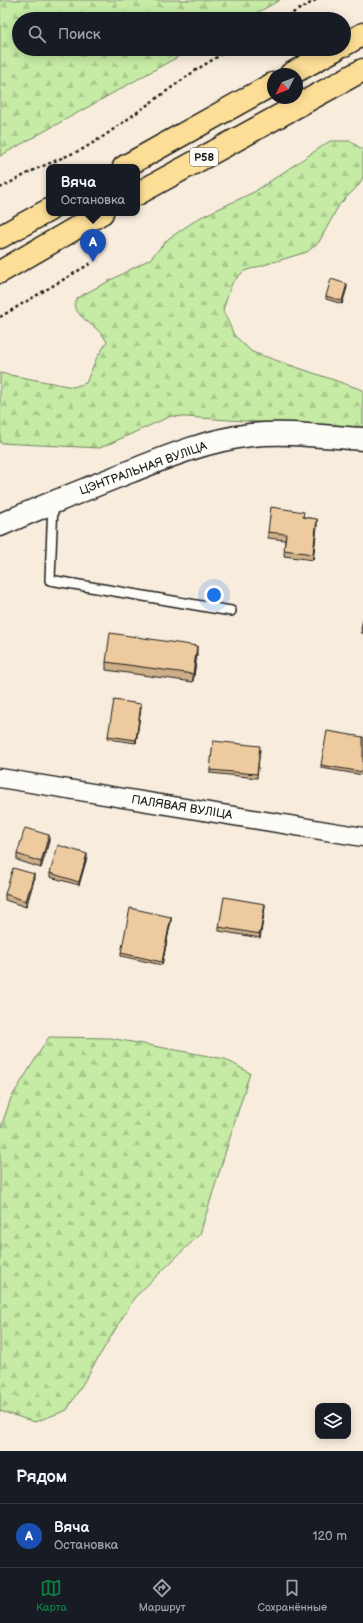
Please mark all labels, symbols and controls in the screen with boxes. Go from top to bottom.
search box [12,12,351,56]
icon: search [26,23,48,45]
text: Поиск [58,25,101,44]
north arrow [267,68,303,104]
road number: Р58 [190,148,218,166]
popup [46,164,140,216]
text: Вяча [61,173,96,192]
text: Остановка [61,192,125,208]
pin: A [80,229,106,262]
street label: ЦЭНТРАЛЬНАЯ ВУЛІЦА [77,438,210,499]
your location [204,585,224,605]
street label: ПАЛЯВАЯ ВУЛІЦА [130,792,234,823]
map controls [315,1403,351,1439]
button: layers [315,1403,351,1439]
text: Рядом [16,1467,67,1487]
text: Вяча [54,1518,89,1537]
text: A [25,1528,33,1544]
text: 120 m [312,1528,347,1544]
text: Остановка [54,1537,119,1553]
tab: Карта [36,1577,67,1614]
tab: Маршрут [139,1577,186,1614]
tab: Сохранённые [258,1577,327,1614]

